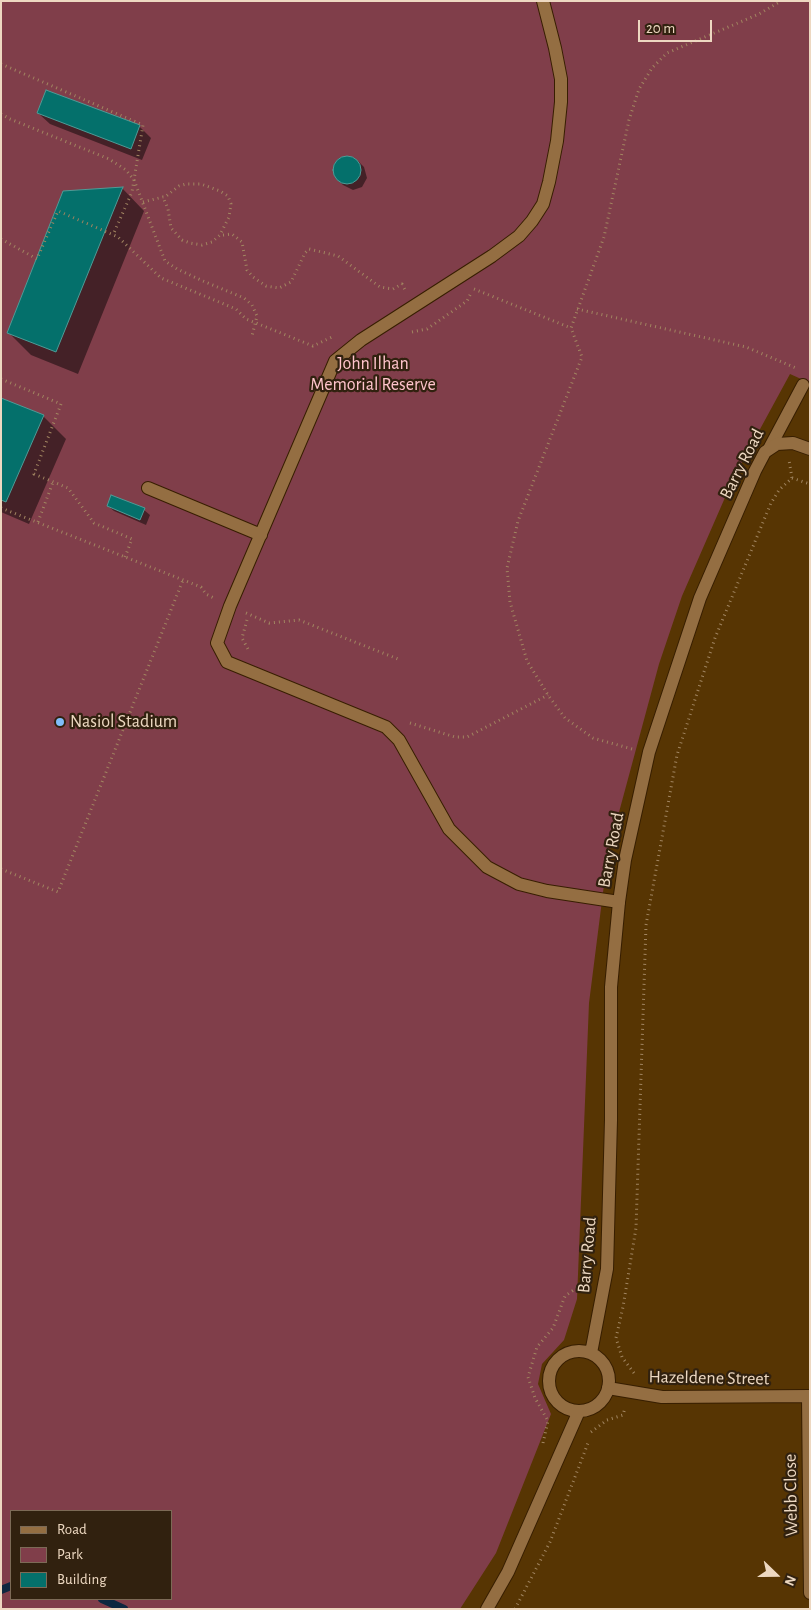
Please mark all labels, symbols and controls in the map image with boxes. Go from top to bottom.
scale bar [641,10,715,42]
text: 20 m [646,21,675,36]
park label: John Ilhan Memorial Reserve [310,353,436,396]
street label: Barry Road [715,425,769,503]
place label: Nasiol Stadium [70,711,177,733]
marker: Nasiol Stadium [54,716,66,728]
street label: Barry Road [593,811,629,889]
street label: Barry Road [573,1216,601,1294]
street label: Hazeldene Street [648,1366,770,1390]
street label: Webb Close [779,1453,803,1537]
legend [10,1510,172,1600]
text: Road [57,1522,87,1537]
text: Park [57,1547,83,1562]
north arrow [751,1550,801,1600]
text: Building [57,1572,107,1587]
text: N [782,1573,798,1588]

